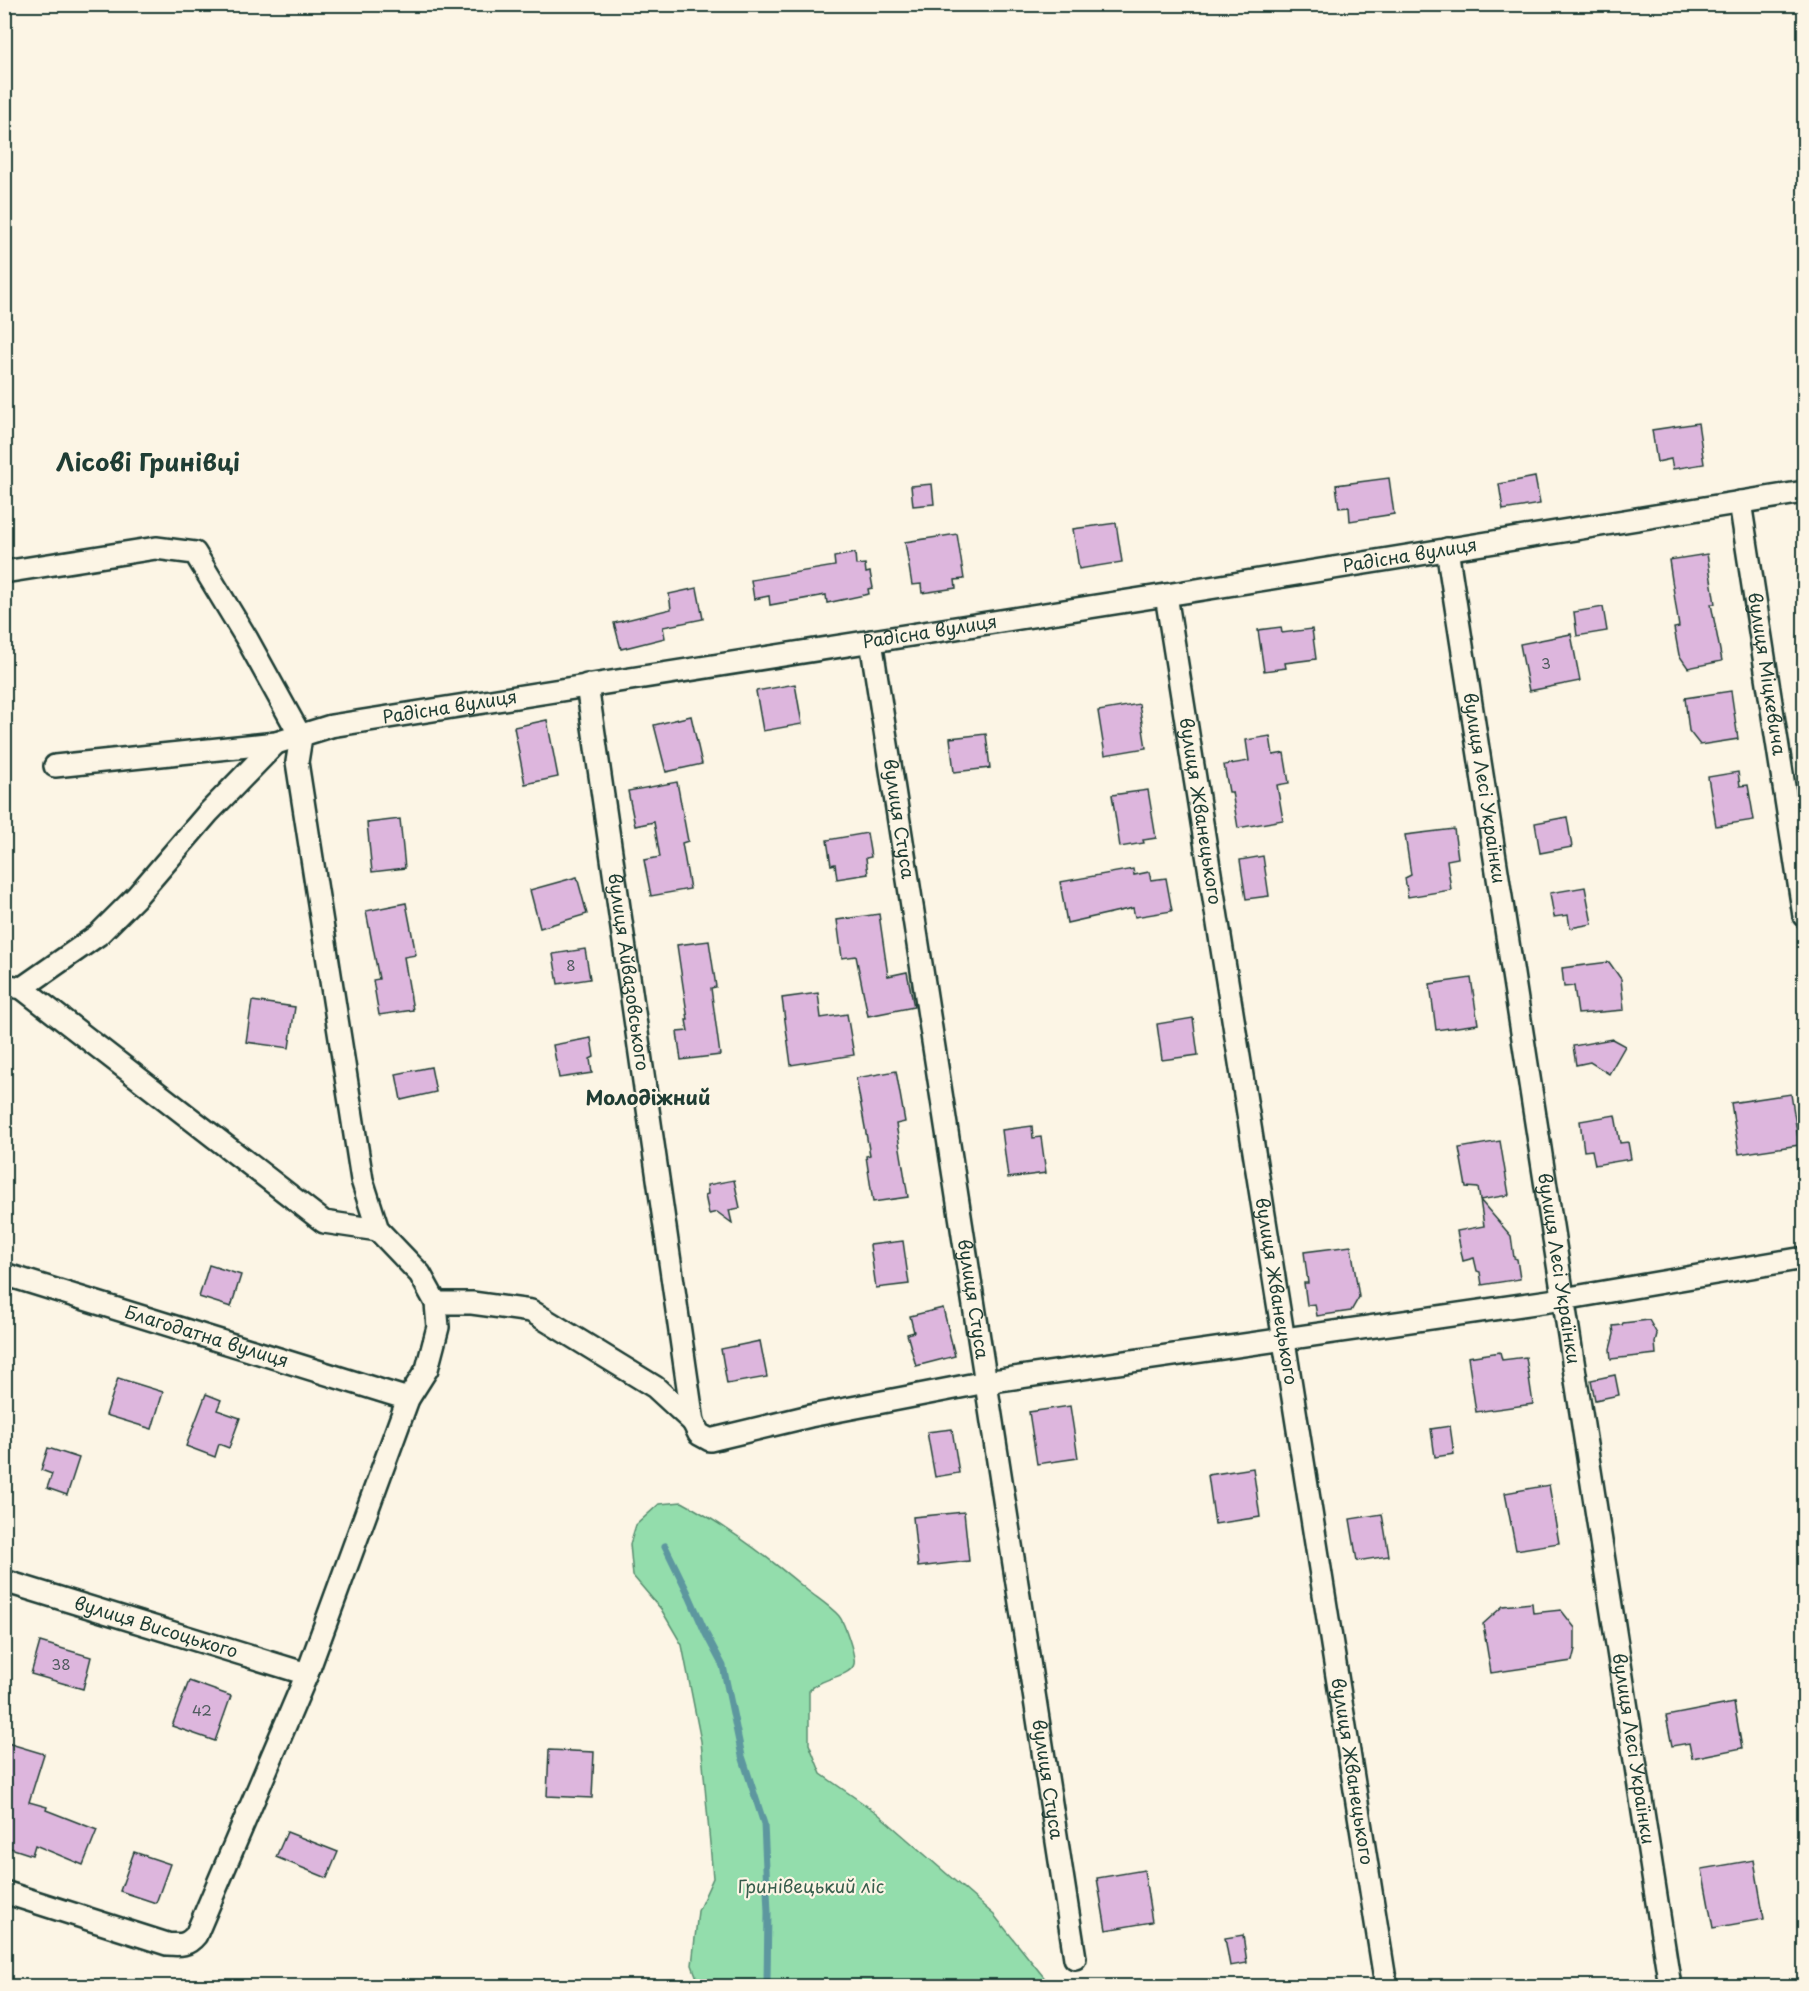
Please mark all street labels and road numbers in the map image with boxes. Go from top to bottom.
street label: Радісна вулиця [1340,530,1479,578]
street label: вулиця Міцкевича [1742,590,1794,758]
street label: Радісна вулиця [860,607,999,654]
street label: Радісна вулиця [380,682,519,730]
street label: вулиця Лесі Українки [1457,691,1514,885]
street label: вулиця Жванецького [1174,716,1230,907]
street label: вулиця Стуса [877,757,923,881]
street label: вулиця Айвазовського [602,871,657,1073]
street label: вулиця Лесі Українки [1532,1171,1588,1366]
street label: вулиця Жванецького [1250,1196,1306,1387]
street label: вулиця Стуса [952,1237,997,1362]
street label: Благодатна вулиця [122,1297,292,1373]
street label: вулиця Висоцького [71,1588,242,1664]
street label: вулиця Лесі Українки [1607,1651,1663,1846]
street label: вулиця Жванецького [1325,1676,1382,1867]
street label: вулиця Стуса [1026,1717,1072,1842]

